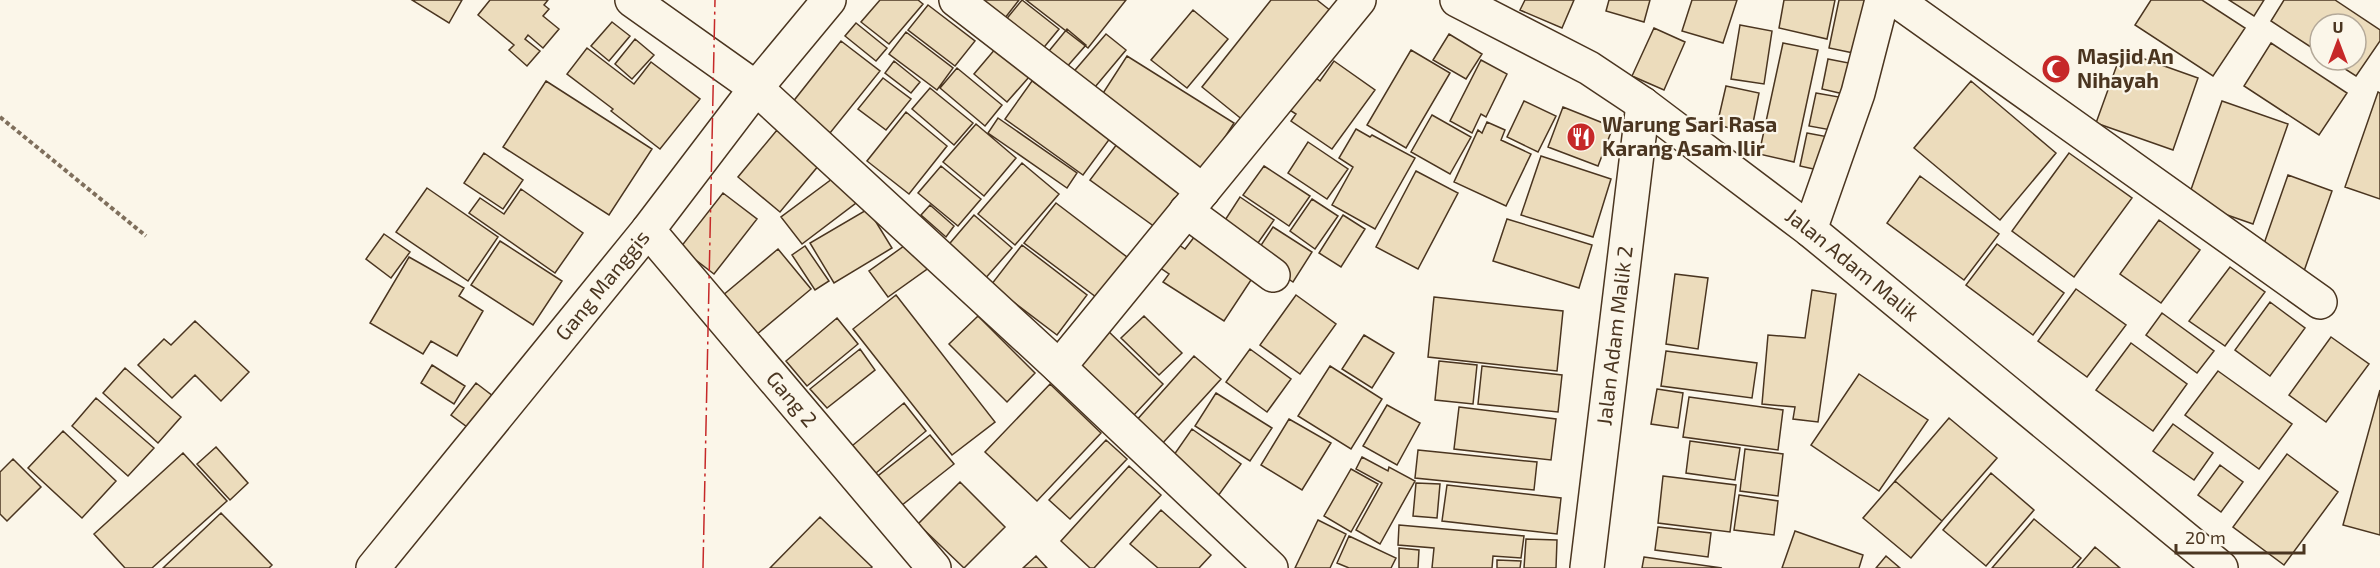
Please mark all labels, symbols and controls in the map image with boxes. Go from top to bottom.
north arrow [2308,12,2368,72]
text: U [2333,17,2343,36]
place label: Masjid An Nihayah [2077,43,2174,93]
mosque icon: Masjid An Nihayah [2040,53,2072,85]
place label: Warung Sari Rasa Karang Asam Ilir [1602,111,1777,160]
restaurant icon: Warung Sari Rasa Karang Asam Ilir [1565,121,1597,153]
street label: Jalan Adam Malik [1781,202,1925,326]
street label: Gang Manggis [549,225,654,345]
street label: Jalan Adam Malik 2 [1590,244,1637,427]
street label: Gang 2 [762,366,823,431]
scale bar [2176,517,2304,555]
text: 20 m [2185,526,2226,548]

